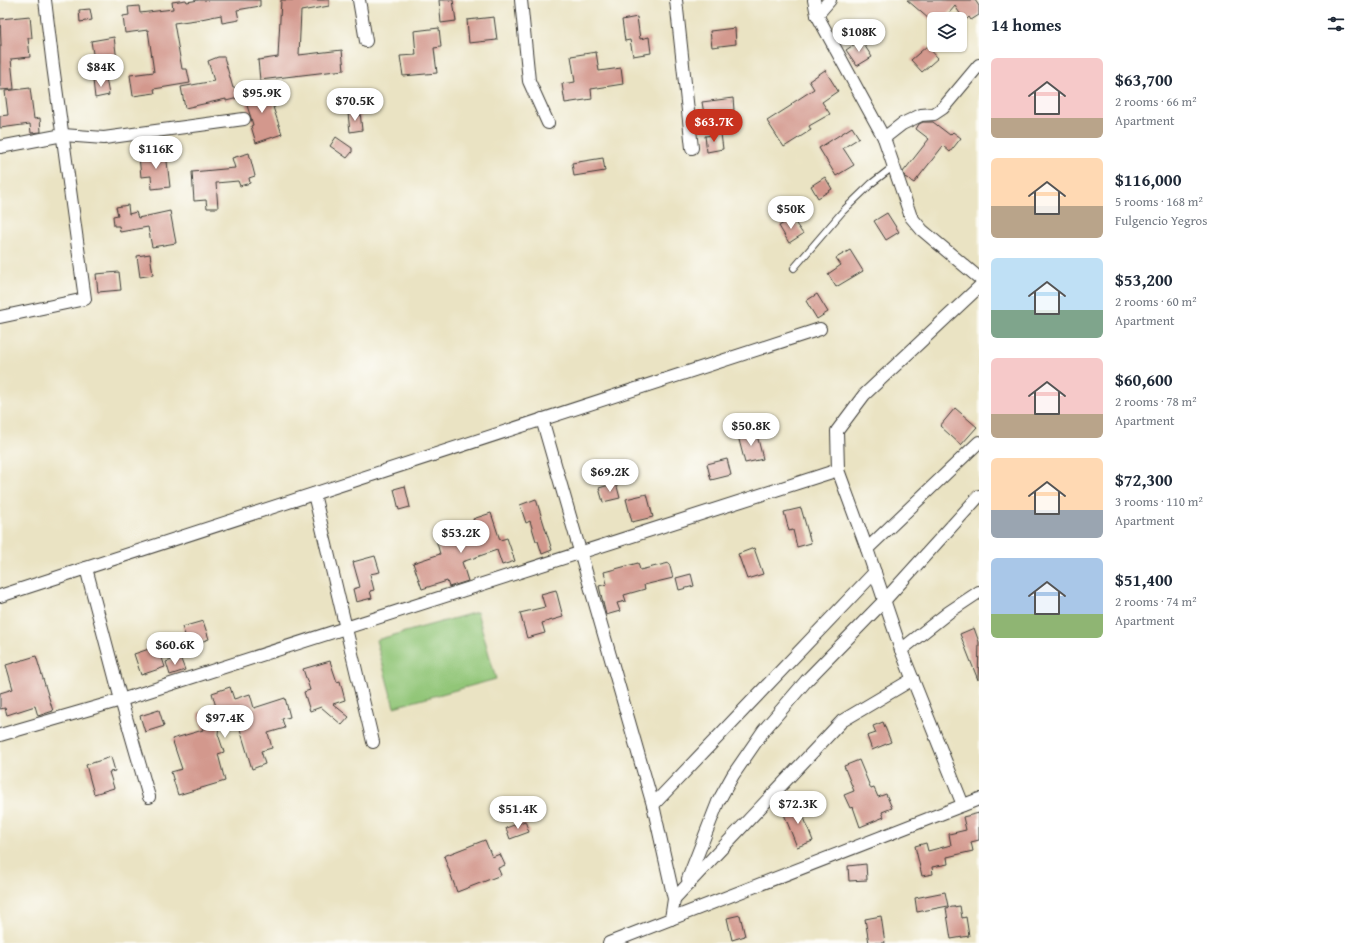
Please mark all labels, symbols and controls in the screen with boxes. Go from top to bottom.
map controls [927,12,967,52]
button: layers [927,12,967,52]
text: 14 homes [991,12,1062,37]
icon: filters [1325,13,1347,35]
pin: $108K [831,19,887,53]
text: $108K [841,22,877,41]
pin: $84K [77,54,125,88]
text: $84K [87,57,115,76]
text: $63,700 [1115,67,1173,92]
icon: home [1023,74,1071,122]
pin: $95.9K [229,80,295,114]
text: $95.9K [243,83,281,102]
pin: $70.5K [322,88,388,122]
text: $70.5K [336,91,374,110]
text: 2 rooms · 66 m² [1115,92,1197,111]
pin: $63.7K [681,109,747,143]
text: Apartment [1115,111,1175,130]
text: $63.7K [695,112,733,131]
pin: $116K [128,136,184,170]
text: $116K [138,139,174,158]
text: $116,000 [1115,167,1181,192]
icon: home [1023,174,1071,222]
text: 5 rooms · 168 m² [1115,192,1203,211]
pin: $50K [767,196,815,230]
text: $50K [777,199,805,218]
text: Fulgencio Yegros [1115,211,1207,230]
text: $53,200 [1115,267,1173,292]
icon: home [1023,274,1071,322]
text: 2 rooms · 60 m² [1115,292,1197,311]
text: Apartment [1115,311,1175,330]
text: $60,600 [1115,367,1173,392]
icon: home [1023,374,1071,422]
text: 2 rooms · 78 m² [1115,392,1197,411]
text: Apartment [1115,411,1175,430]
pin: $50.8K [718,413,784,447]
text: $50.8K [732,416,770,435]
pin: $69.2K [577,459,643,493]
text: $69.2K [591,462,629,481]
text: $72,300 [1115,467,1173,492]
icon: home [1023,474,1071,522]
text: 3 rooms · 110 m² [1115,492,1203,511]
text: Apartment [1115,511,1175,530]
pin: $53.2K [428,520,494,554]
text: $53.2K [442,523,480,542]
text: $51,400 [1115,567,1173,592]
icon: home [1023,574,1071,622]
text: 2 rooms · 74 m² [1115,592,1197,611]
text: Apartment [1115,611,1175,630]
pin: $60.6K [142,632,208,666]
text: $60.6K [156,635,194,654]
pin: $97.4K [192,705,258,739]
text: $97.4K [206,708,244,727]
pin: $72.3K [765,791,831,825]
text: $72.3K [779,794,817,813]
pin: $51.4K [485,796,551,830]
text: $51.4K [499,799,537,818]

